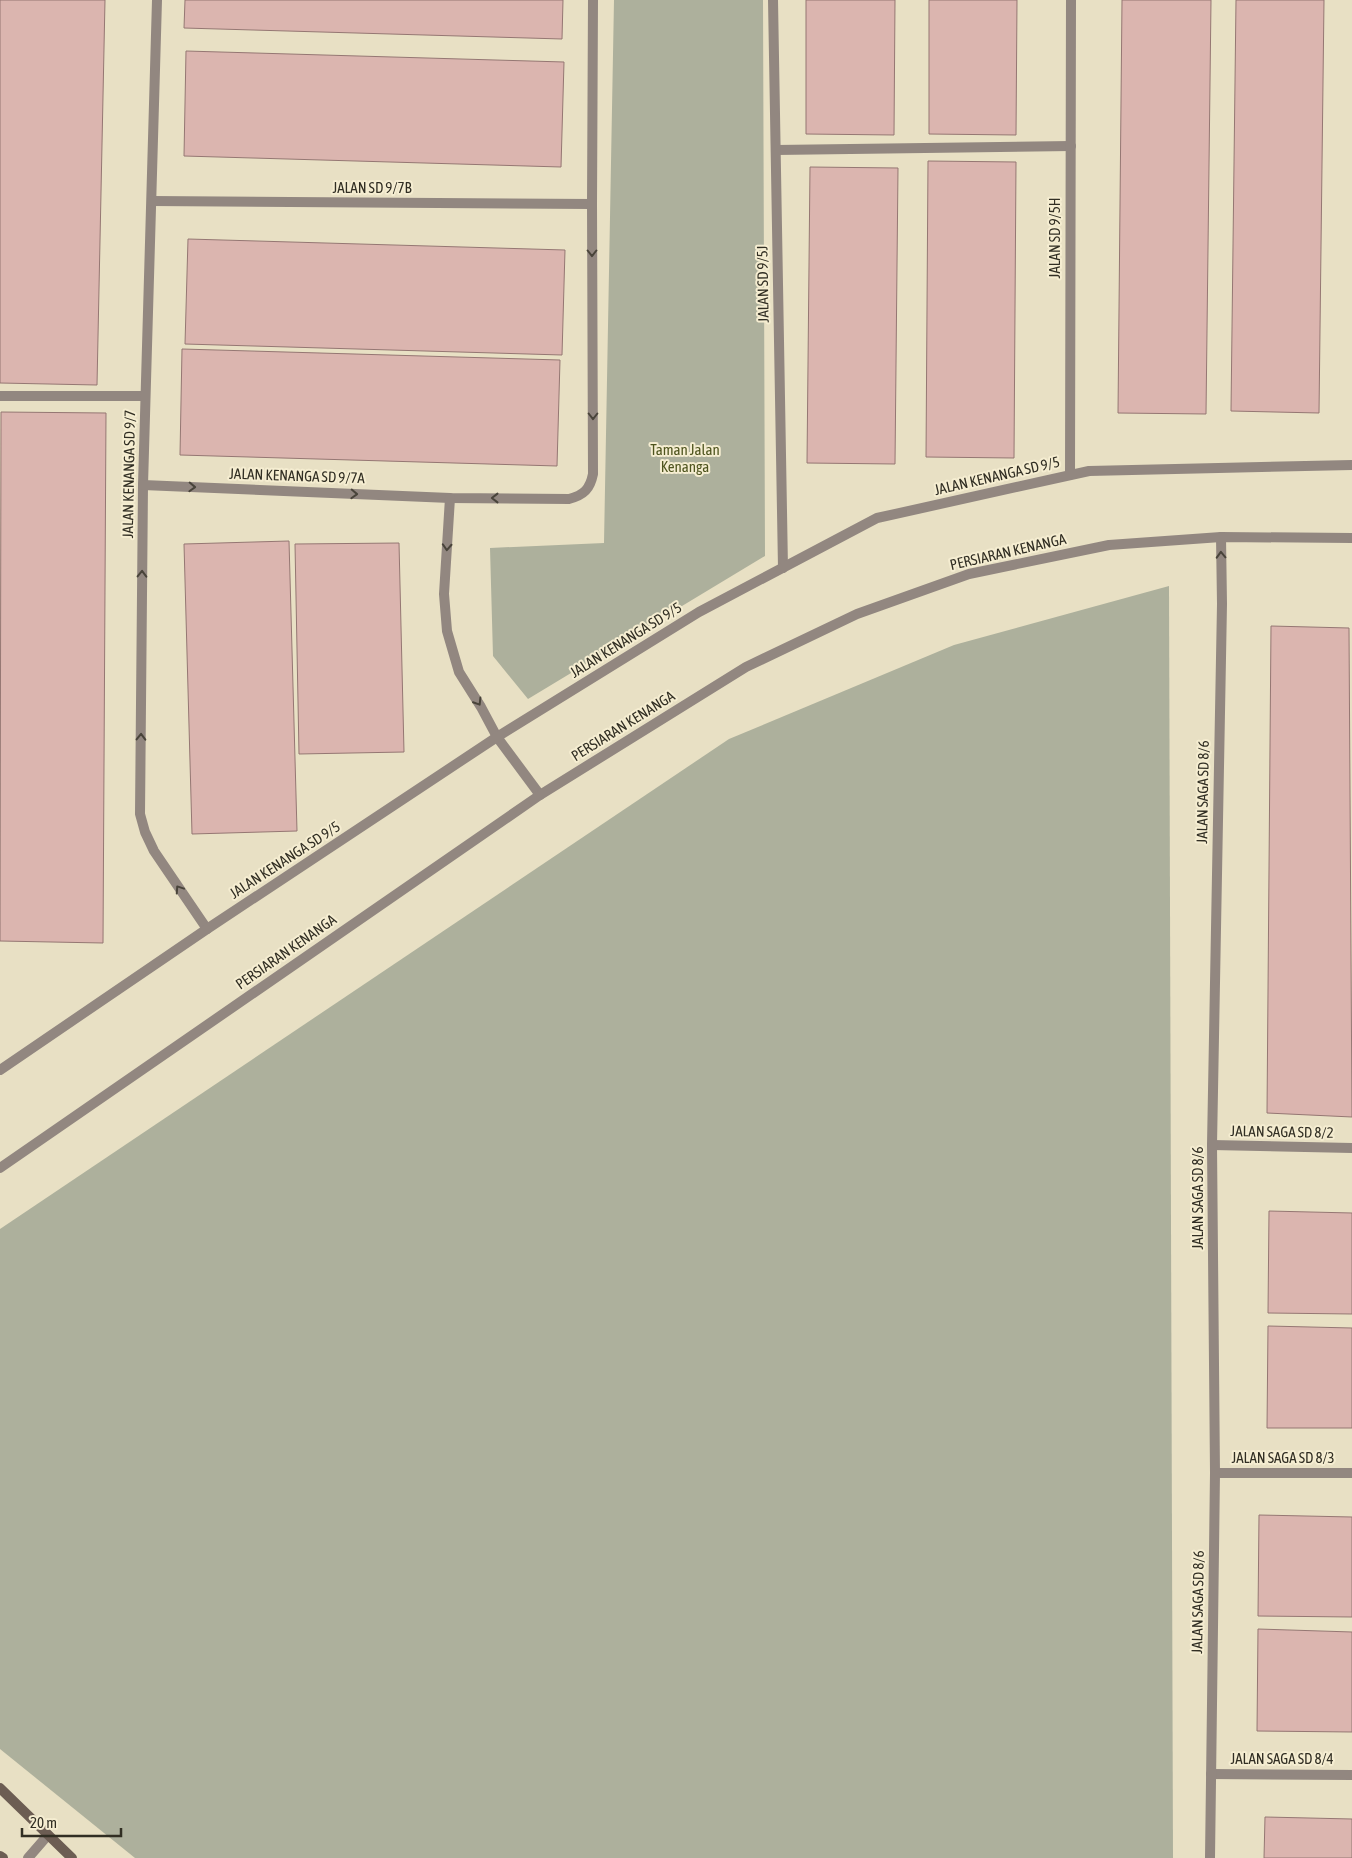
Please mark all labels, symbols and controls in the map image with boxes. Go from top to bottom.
street label: JALAN SD 9/7B [332,179,412,196]
street label: JALAN SD 9/5H [1046,198,1063,278]
street label: JALAN SD 9/5J [753,245,772,323]
one-way arrow [587,250,597,257]
street label: JALAN KENANGA SD 9/7 [119,410,138,538]
one-way arrow [588,412,598,420]
park label: Taman Jalan Kenanga [650,441,720,475]
street label: JALAN KENANGA SD 9/5 [932,453,1061,498]
street label: JALAN KENANGA SD 9/7A [229,465,366,486]
one-way arrow [188,482,196,492]
one-way arrow [350,488,358,499]
one-way arrow [490,493,498,503]
street label: PERSIARAN KENANGA [948,530,1068,573]
one-way arrow [441,543,452,551]
one-way arrow [1216,551,1227,559]
one-way arrow [137,570,147,578]
street label: JALAN KENANGA SD 9/5 [567,598,685,681]
street label: PERSIARAN KENANGA [568,687,678,764]
one-way arrow [471,696,481,705]
one-way arrow [136,733,146,740]
street label: JALAN SAGA SD 8/6 [1193,740,1212,844]
street label: JALAN KENANGA SD 9/5 [226,818,343,902]
one-way arrow [176,885,186,894]
street label: PERSIARAN KENANGA [232,910,340,993]
street label: JALAN SAGA SD 8/2 [1230,1122,1334,1141]
street label: JALAN SAGA SD 8/6 [1189,1146,1206,1250]
street label: JALAN SAGA SD 8/3 [1231,1449,1335,1466]
street label: JALAN SAGA SD 8/6 [1188,1550,1207,1654]
street label: JALAN SAGA SD 8/4 [1230,1750,1334,1767]
scale bar [22,1806,121,1838]
text: 20 m [30,1814,57,1831]

